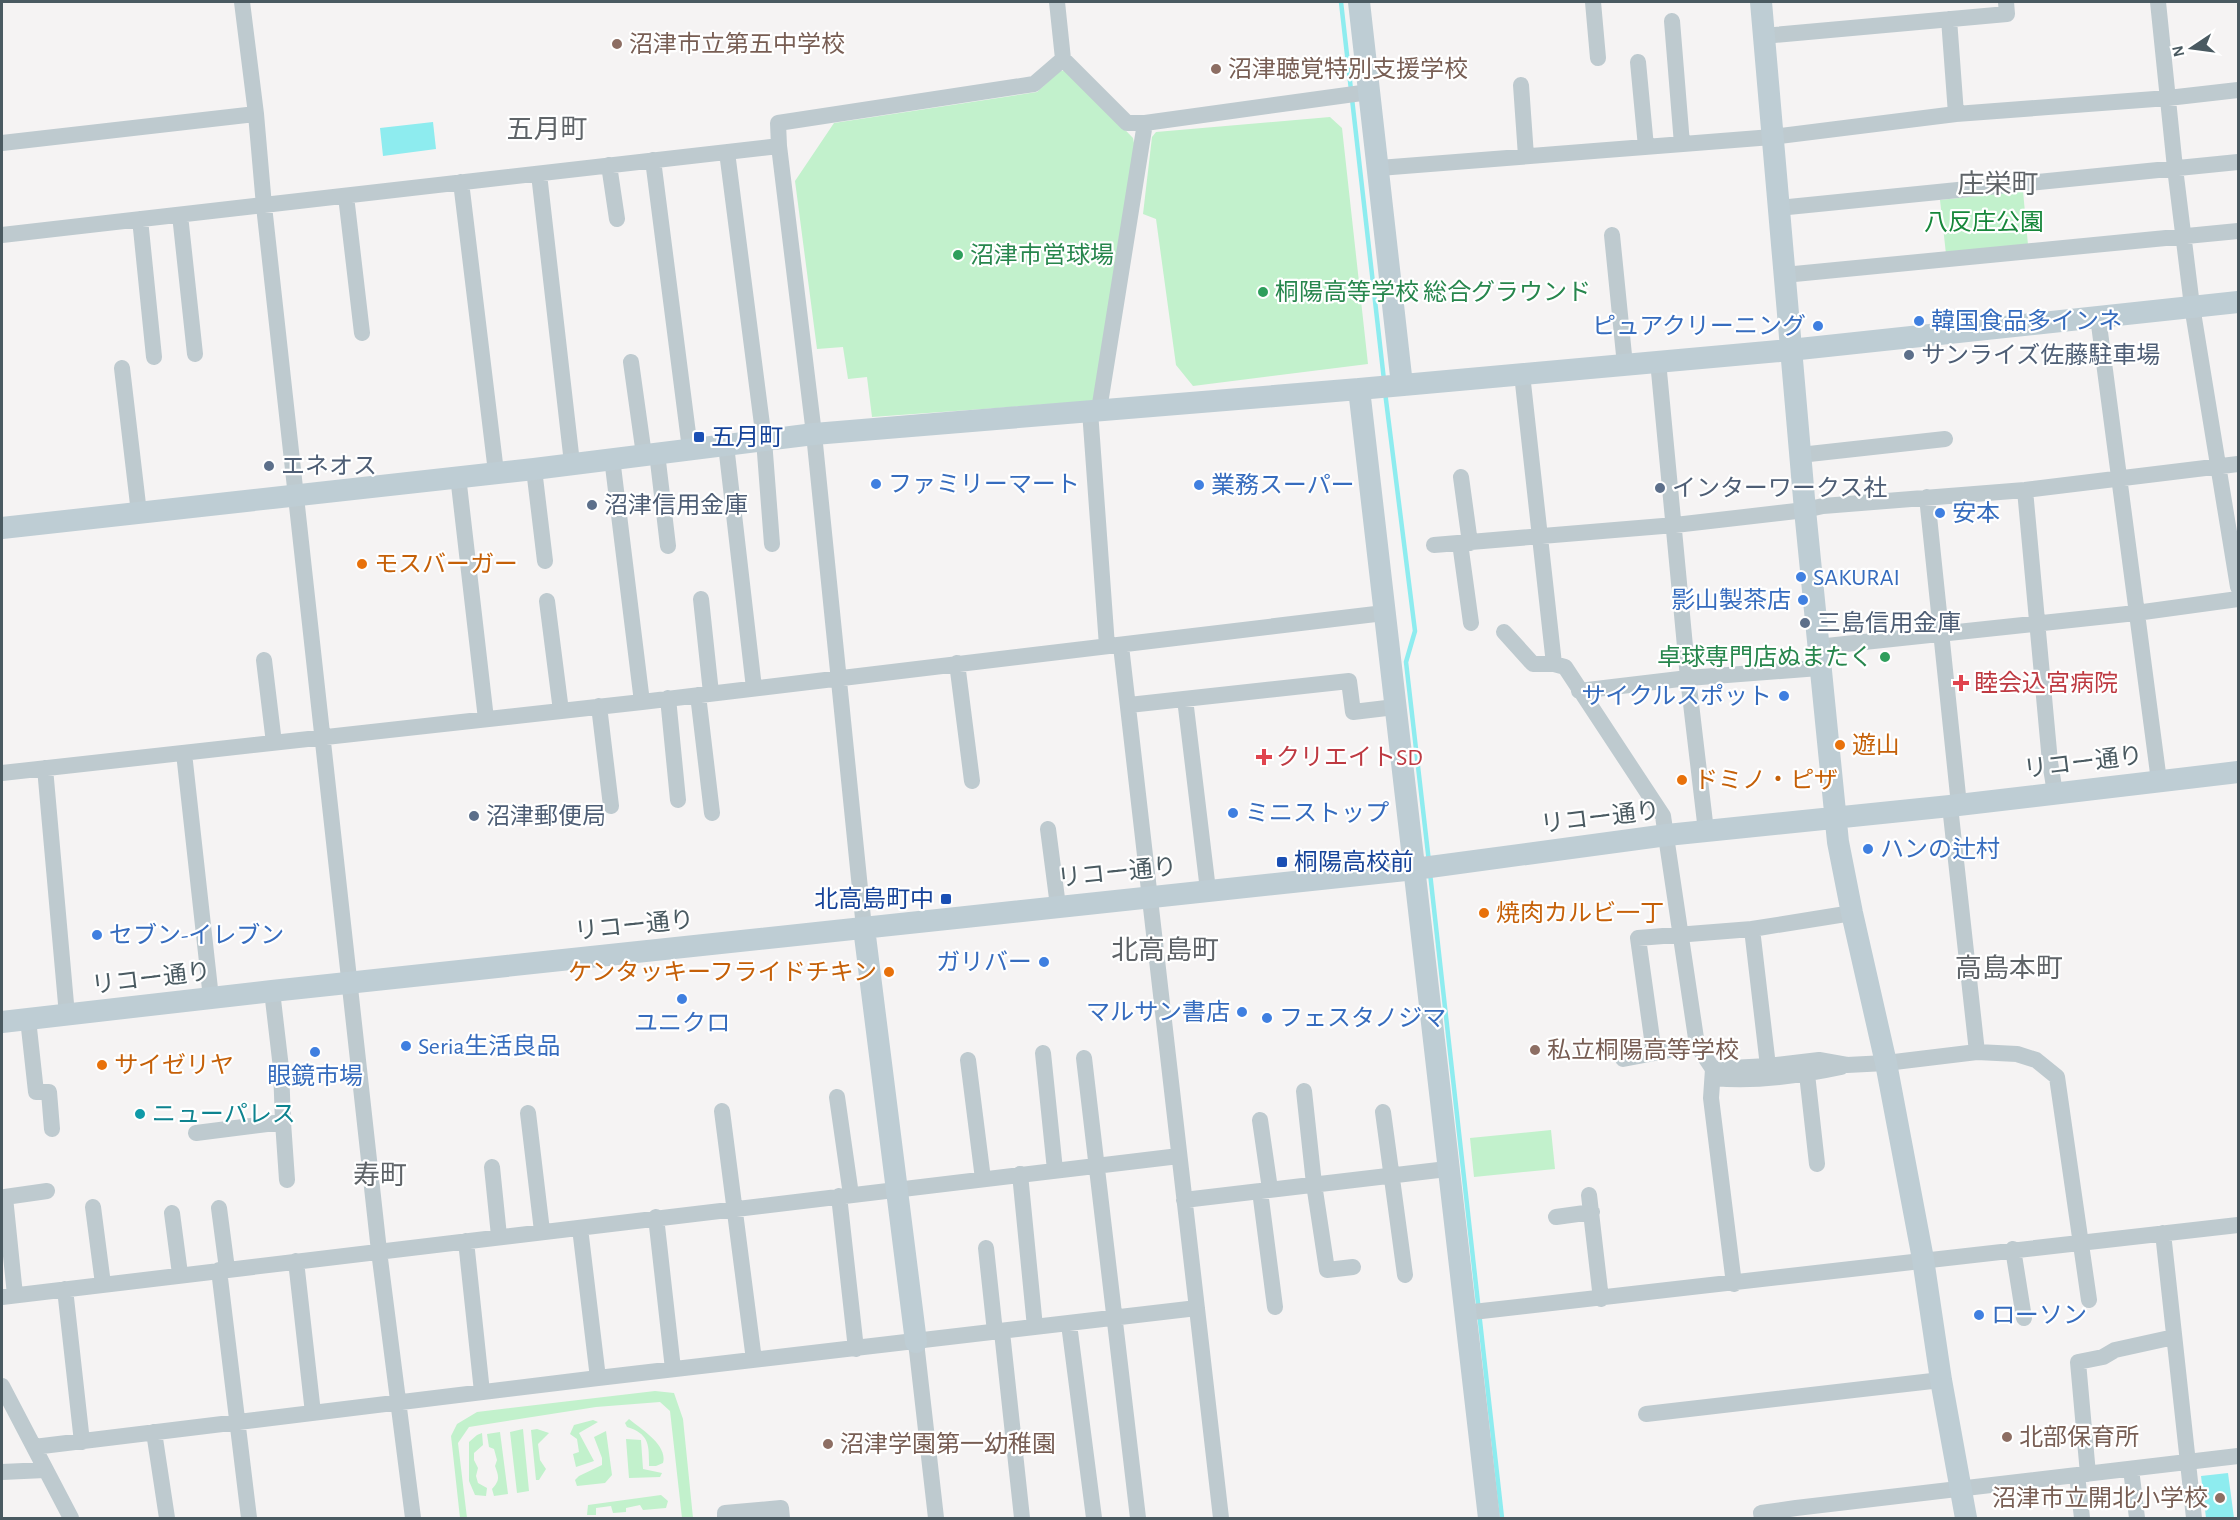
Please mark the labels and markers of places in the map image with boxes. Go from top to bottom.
place label: 沼津市立第五中学校 [629,31,845,57]
marker: 沼津市立第五中学校 [610,37,624,51]
place label: 沼津聴覚特別支援学校 [1228,56,1468,82]
marker: 沼津聴覚特別支援学校 [1209,62,1223,76]
place label: 沼津市営球場 [970,242,1114,268]
marker: 沼津市営球場 [951,248,965,262]
place label: 桐陽高等学校 総合グラウンド [1275,279,1591,305]
marker: 桐陽高等学校 総合グラウンド [1256,285,1270,299]
place label: 韓国食品多インネ [1931,308,2123,334]
place label: ピュアクリーニング [1592,313,1806,339]
marker: 韓国食品多インネ [1912,314,1926,328]
marker: ピュアクリーニング [1811,319,1825,333]
place label: サンライズ佐藤駐車場 [1921,342,2160,368]
marker: サンライズ佐藤駐車場 [1902,348,1916,362]
place label: 五月町 [711,426,783,450]
marker: 五月町 [692,430,706,444]
place label: エネオス [281,454,377,479]
marker: エネオス [262,459,276,473]
place label: 業務スーパー [1211,472,1355,498]
place label: ファミリーマート [888,473,1080,497]
place label: インターワークス社 [1672,475,1887,501]
marker: ファミリーマート [869,477,883,491]
marker: 業務スーパー [1192,478,1206,492]
marker: インターワークス社 [1653,481,1667,495]
place label: 沼津信用金庫 [604,492,748,518]
marker: 沼津信用金庫 [585,498,599,512]
place label: 安本 [1952,500,2000,526]
marker: 安本 [1933,506,1947,520]
place label: モスバーガー [374,552,518,577]
marker: モスバーガー [355,557,369,571]
place label: SAKURAI [1813,566,1900,590]
marker: SAKURAI [1794,570,1808,584]
place label: 影山製茶店 [1671,587,1791,613]
marker: 影山製茶店 [1796,593,1810,607]
place label: 三島信用金庫 [1817,610,1961,636]
marker: 三島信用金庫 [1798,616,1812,630]
place label: 卓球専門店ぬまたく [1657,644,1873,670]
marker: 卓球専門店ぬまたく [1878,650,1892,664]
place label: 睦会込宮病院 [1974,670,2118,696]
marker: 睦会込宮病院 [1952,674,1970,692]
place label: サイクルスポット [1581,683,1772,709]
marker: サイクルスポット [1777,689,1791,703]
place label: 遊山 [1852,732,1900,758]
marker: 遊山 [1833,738,1847,752]
place label: クリエイトSD [1276,745,1423,770]
marker: クリエイトSD [1257,750,1271,764]
place label: ドミノ・ピザ [1694,768,1838,793]
marker: ドミノ・ピザ [1675,773,1689,787]
place label: ミニストップ [1245,801,1389,826]
place label: 沼津郵便局 [486,803,606,829]
marker: ミニストップ [1226,806,1240,820]
marker: 沼津郵便局 [467,809,481,823]
place label: ハンの辻村 [1880,836,2000,862]
marker: ハンの辻村 [1861,842,1875,856]
place label: 桐陽高校前 [1294,849,1414,875]
marker: 桐陽高校前 [1275,855,1289,869]
place label: 北高島町中 [814,886,934,912]
marker: 北高島町中 [939,892,953,906]
place label: 焼肉カルビ一丁 [1496,900,1664,926]
marker: 焼肉カルビ一丁 [1477,906,1491,920]
place label: セブン-イレブン [109,922,284,948]
marker: セブン-イレブン [90,928,104,942]
place label: ガリバー [936,950,1032,975]
marker: ガリバー [1037,955,1051,969]
place label: ケンタッキーフライドチキン [568,960,877,985]
marker: ケンタッキーフライドチキン [882,965,896,979]
marker: ユニクロ [675,992,689,1006]
place label: マルサン書店 [1086,999,1230,1025]
marker: マルサン書店 [1235,1005,1249,1019]
place label: フェスタノジマ [1279,1006,1446,1031]
place label: ユニクロ [634,1011,730,1036]
marker: フェスタノジマ [1260,1011,1274,1025]
place label: Seria生活良品 [418,1033,561,1059]
place label: 私立桐陽高等学校 [1547,1037,1739,1063]
marker: Seria生活良品 [399,1039,413,1053]
marker: 私立桐陽高等学校 [1528,1043,1542,1057]
marker: 眼鏡市場 [308,1045,322,1059]
place label: サイゼリヤ [114,1052,234,1078]
marker: サイゼリヤ [95,1058,109,1072]
place label: 眼鏡市場 [267,1063,363,1089]
place label: ニューパレス [152,1102,296,1127]
marker: ニューパレス [133,1107,147,1121]
place label: ローソン [1991,1304,2087,1328]
marker: ローソン [1972,1308,1986,1322]
place label: 北部保育所 [2019,1424,2139,1450]
marker: 北部保育所 [2000,1430,2014,1444]
place label: 沼津学園第一幼稚園 [840,1431,1056,1457]
marker: 沼津学園第一幼稚園 [821,1437,835,1451]
place label: 沼津市立開北小学校 [1992,1485,2208,1511]
marker: 沼津市立開北小学校 [2213,1491,2227,1505]

